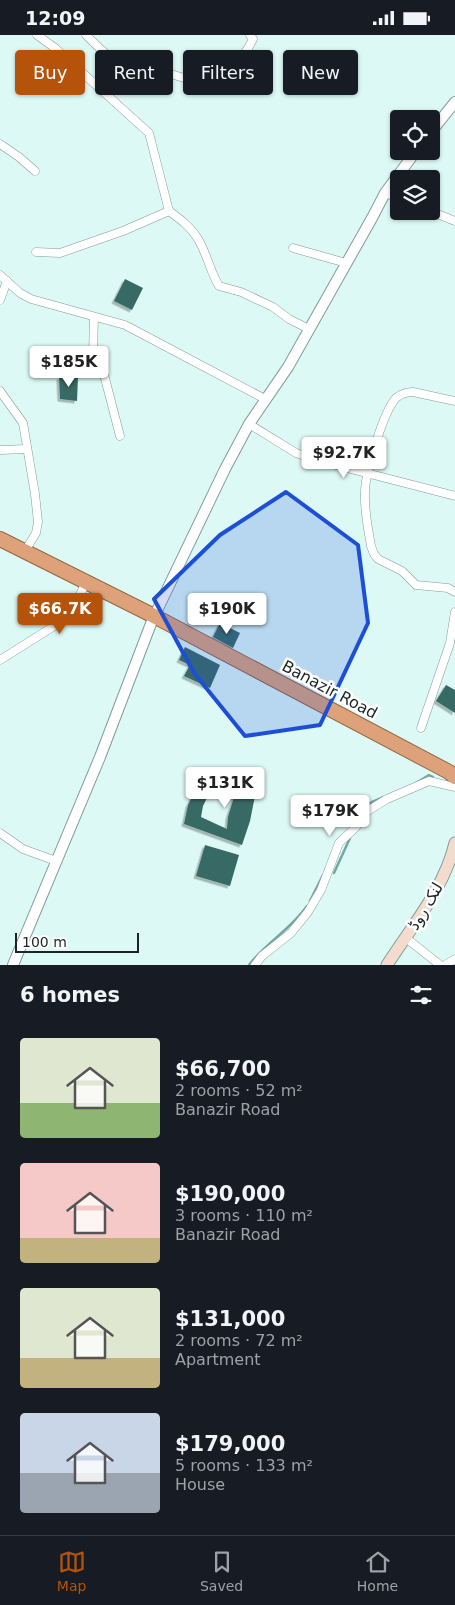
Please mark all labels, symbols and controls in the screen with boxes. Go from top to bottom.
text: 12:09 [25,7,85,29]
chip: Buy [15,50,85,95]
chip: Rent [95,50,173,95]
chip: Filters [183,50,273,95]
chip: New [283,50,358,95]
map controls [390,110,440,220]
button: locate [390,110,440,160]
button: layers [390,170,440,220]
pin: $185K [34,345,104,388]
text: $185K [41,352,97,371]
pin: $92.7K [303,437,385,479]
text: $92.7K [312,443,376,462]
pin: $66.7K [19,593,101,635]
pin: $190K [192,593,262,635]
text: $66.7K [28,599,92,618]
text: $190K [199,599,255,618]
street label: Banazir Road [279,656,381,723]
pin: $131K [190,767,260,809]
text: $131K [197,773,253,792]
pin: $179K [295,795,365,837]
text: $179K [302,801,358,820]
street label: لنک روڈ [404,879,448,934]
scale bar [15,930,139,953]
text: 100 m [22,934,67,950]
icon: filters [407,981,435,1009]
text: 6 homes [20,983,120,1007]
text: $66,700 [175,1057,271,1081]
icon: home [60,1058,120,1118]
text: 2 rooms · 52 m² [175,1081,303,1100]
text: Banazir Road [175,1100,280,1119]
text: $190,000 [175,1182,285,1206]
icon: home [60,1183,120,1243]
text: 3 rooms · 110 m² [175,1206,313,1225]
text: Banazir Road [175,1225,280,1244]
text: $131,000 [175,1307,285,1331]
icon: home [60,1308,120,1368]
text: 2 rooms · 72 m² [175,1331,303,1350]
text: Apartment [175,1350,261,1369]
text: $179,000 [175,1432,285,1456]
icon: home [60,1433,120,1493]
text: 5 rooms · 133 m² [175,1456,313,1475]
text: House [175,1475,225,1494]
tab: Map [57,1548,86,1594]
tab: Saved [200,1548,243,1594]
tab: Home [357,1548,398,1594]

